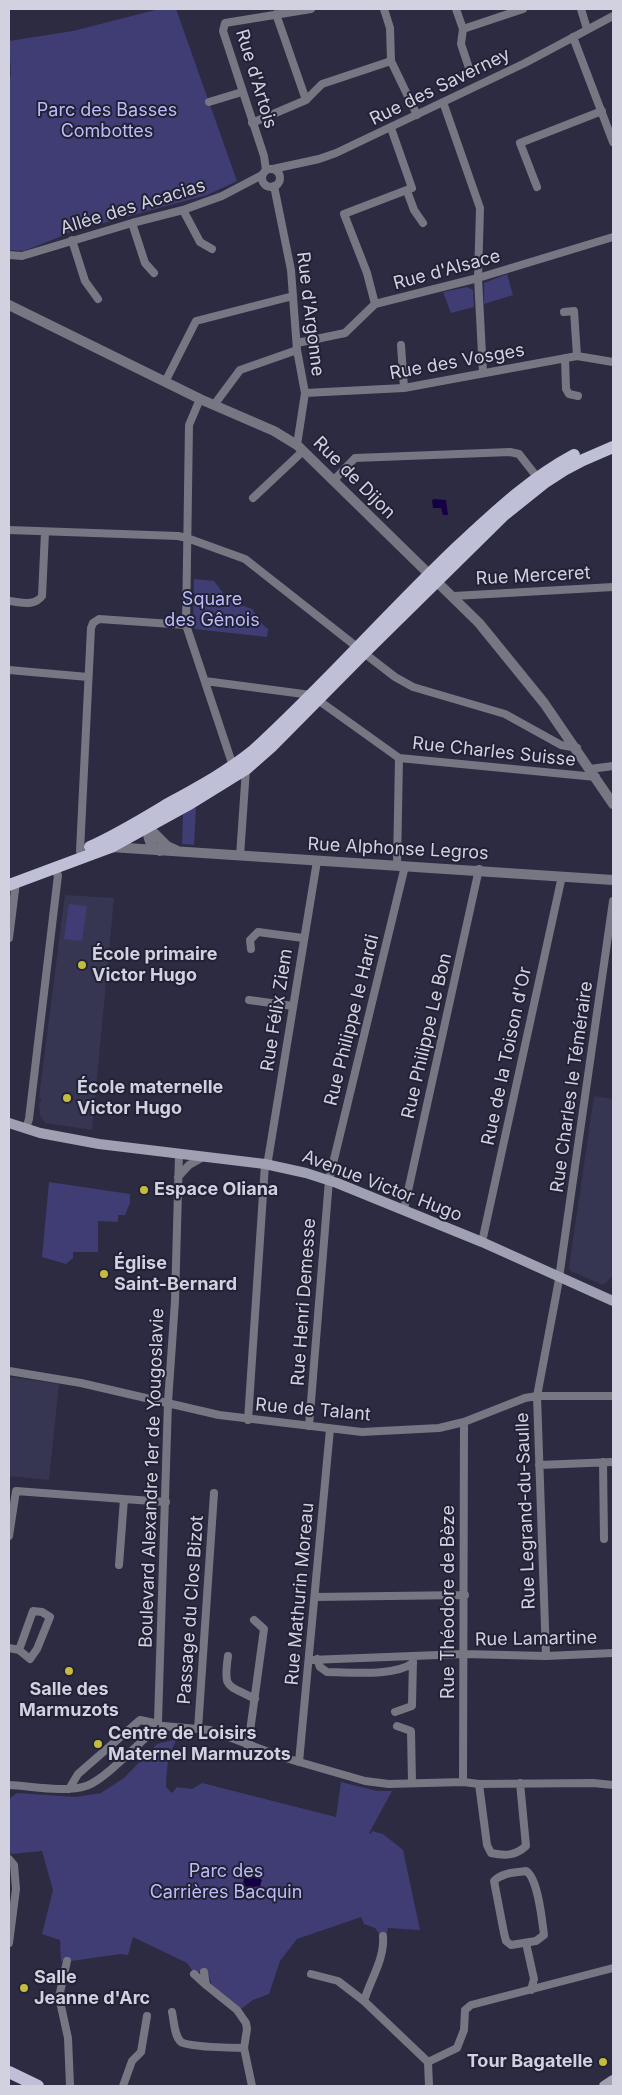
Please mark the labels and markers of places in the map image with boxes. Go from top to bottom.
place label: École primaire Victor Hugo [92,944,217,986]
marker: École primaire Victor Hugo [76,959,88,971]
place label: École maternelle Victor Hugo [77,1077,223,1120]
marker: École maternelle Victor Hugo [61,1092,73,1104]
place label: Espace Oliana [154,1179,278,1201]
marker: Espace Oliana [138,1184,150,1196]
place label: Église Saint-Bernard [114,1253,237,1296]
marker: Église Saint-Bernard [98,1268,110,1280]
marker: Salle des Marmuzots [63,1665,75,1677]
place label: Salle des Marmuzots [19,1679,119,1722]
place label: Centre de Loisirs Maternel Marmuzots [108,1723,291,1766]
marker: Centre de Loisirs Maternel Marmuzots [92,1738,104,1750]
place label: Salle Jeanne d'Arc [34,1967,150,2010]
marker: Salle Jeanne d'Arc [18,1982,30,1994]
place label: Tour Bagatelle [467,2051,593,2073]
marker: Tour Bagatelle [597,2056,609,2068]

